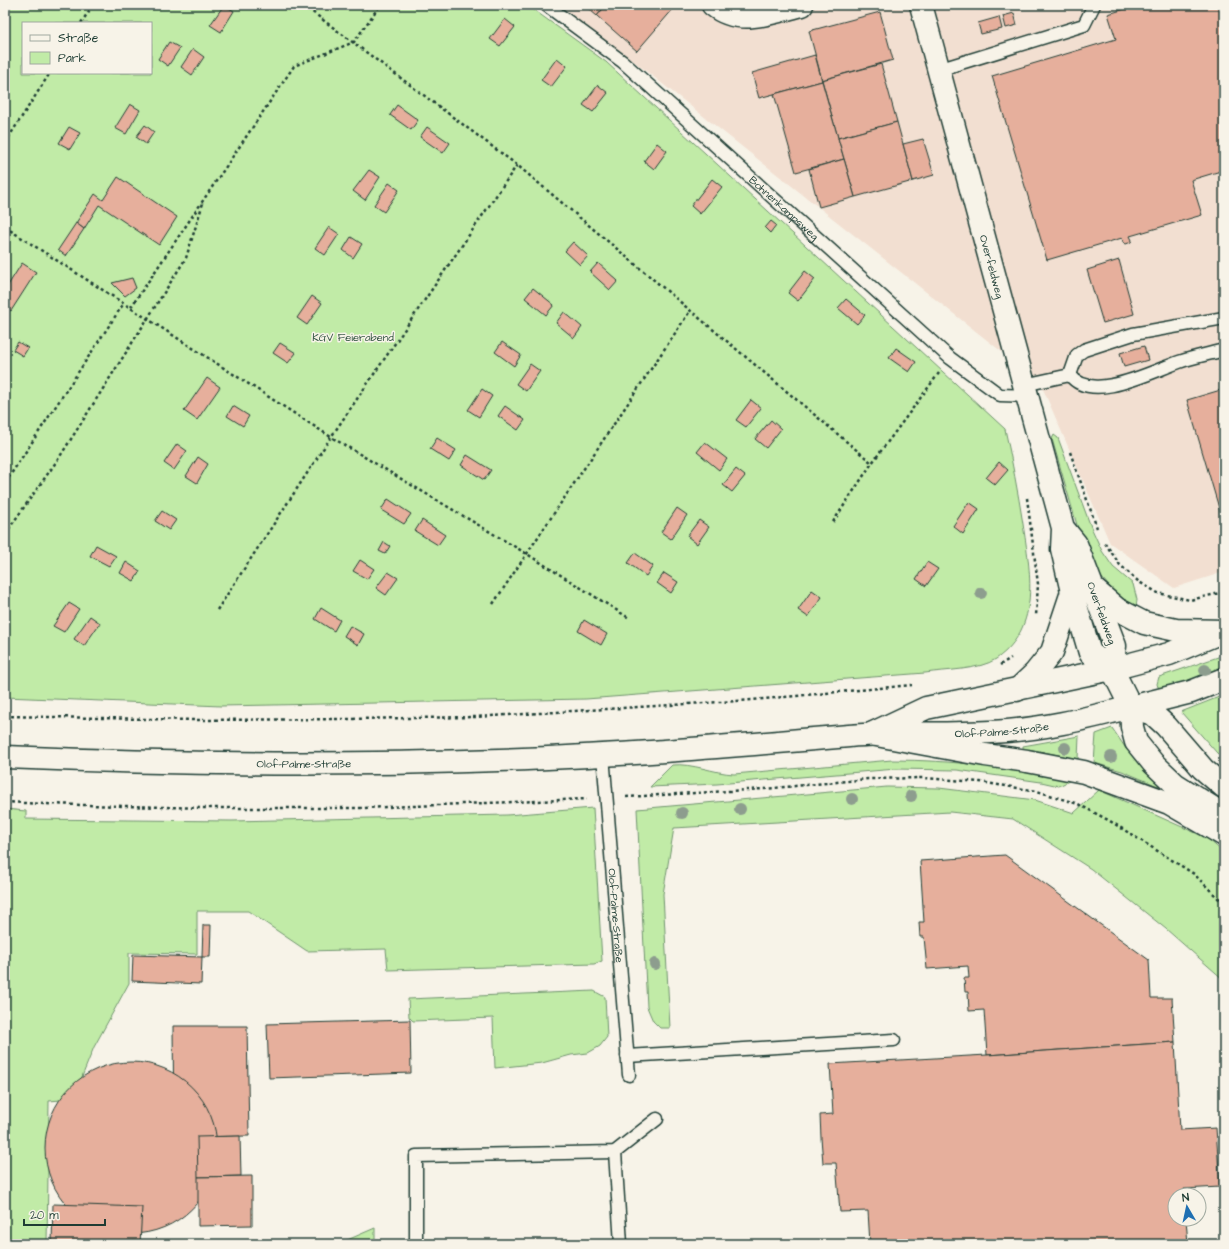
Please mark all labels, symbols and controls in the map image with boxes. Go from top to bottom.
legend [22,22,152,74]
text: Straße [58,30,99,47]
text: Park [58,50,86,67]
street label: Bohnenkampsweg [745,173,822,245]
street label: Overfeldweg [976,233,1007,301]
park label: KGV Feierabend [312,330,394,345]
street label: Overfeldweg [1082,580,1120,647]
street label: Olof-Palme-Straße [955,719,1050,741]
street label: Olof-Palme-Straße [257,756,351,772]
street label: Olof-Palme-Straße [604,868,627,963]
north arrow [1167,1187,1207,1227]
text: N [1181,1190,1190,1206]
scale bar [24,1201,105,1227]
text: 20 m [30,1207,59,1224]

